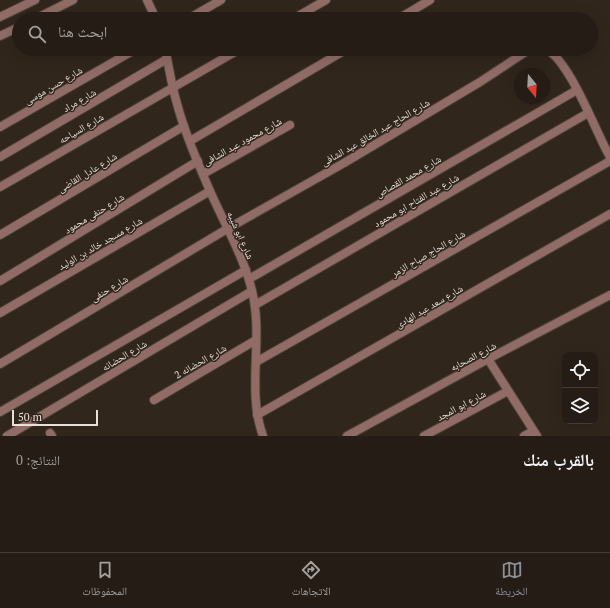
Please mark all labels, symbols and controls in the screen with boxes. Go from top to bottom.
search box [12,12,598,56]
text: ابحث هنا [58,21,107,41]
icon: search [26,23,48,45]
street label: شارع حسن موسى [22,63,85,107]
north arrow [514,68,550,104]
street label: شارع مراد [60,85,99,115]
street label: شارع الحاج عبد الخالق عبد الشافى [318,96,432,169]
street label: شارع السياحه [57,110,106,146]
street label: شارع محمود عبد الشافى [201,114,284,168]
street label: شارع عادل القاضى [55,149,120,195]
street label: شارع محمد القصاص [373,152,444,200]
street label: شارع عبد الفتاح ابو محمود [371,171,462,230]
street label: شارع حنفى محمود [62,190,127,237]
street label: شارع ابو شيبه [224,209,257,262]
street label: شارع مسجد خالد بن الوليد [56,214,145,273]
street label: شارع الحاج صباح الزمر [388,227,468,280]
street label: شارع حنفى [88,272,131,305]
street label: شارع سعد عبد الهادى [393,282,466,331]
street label: شارع الحضانه [99,337,149,374]
street label: شارع الصحابه [448,339,499,374]
street label: شارع الحضانه 2 [172,341,229,382]
map controls [562,352,598,424]
button: locate [562,352,598,388]
street label: شارع ابو المجد [434,387,488,424]
button: layers [562,388,598,424]
scale bar [12,408,98,427]
text: 50 m [18,410,42,424]
text: بالقرب منك [523,448,594,471]
text: النتائج: 0 [16,451,60,469]
tab: المحفوظات [82,559,127,602]
tab: الاتجاهات [292,559,331,602]
tab: الخريطة [495,559,528,602]

